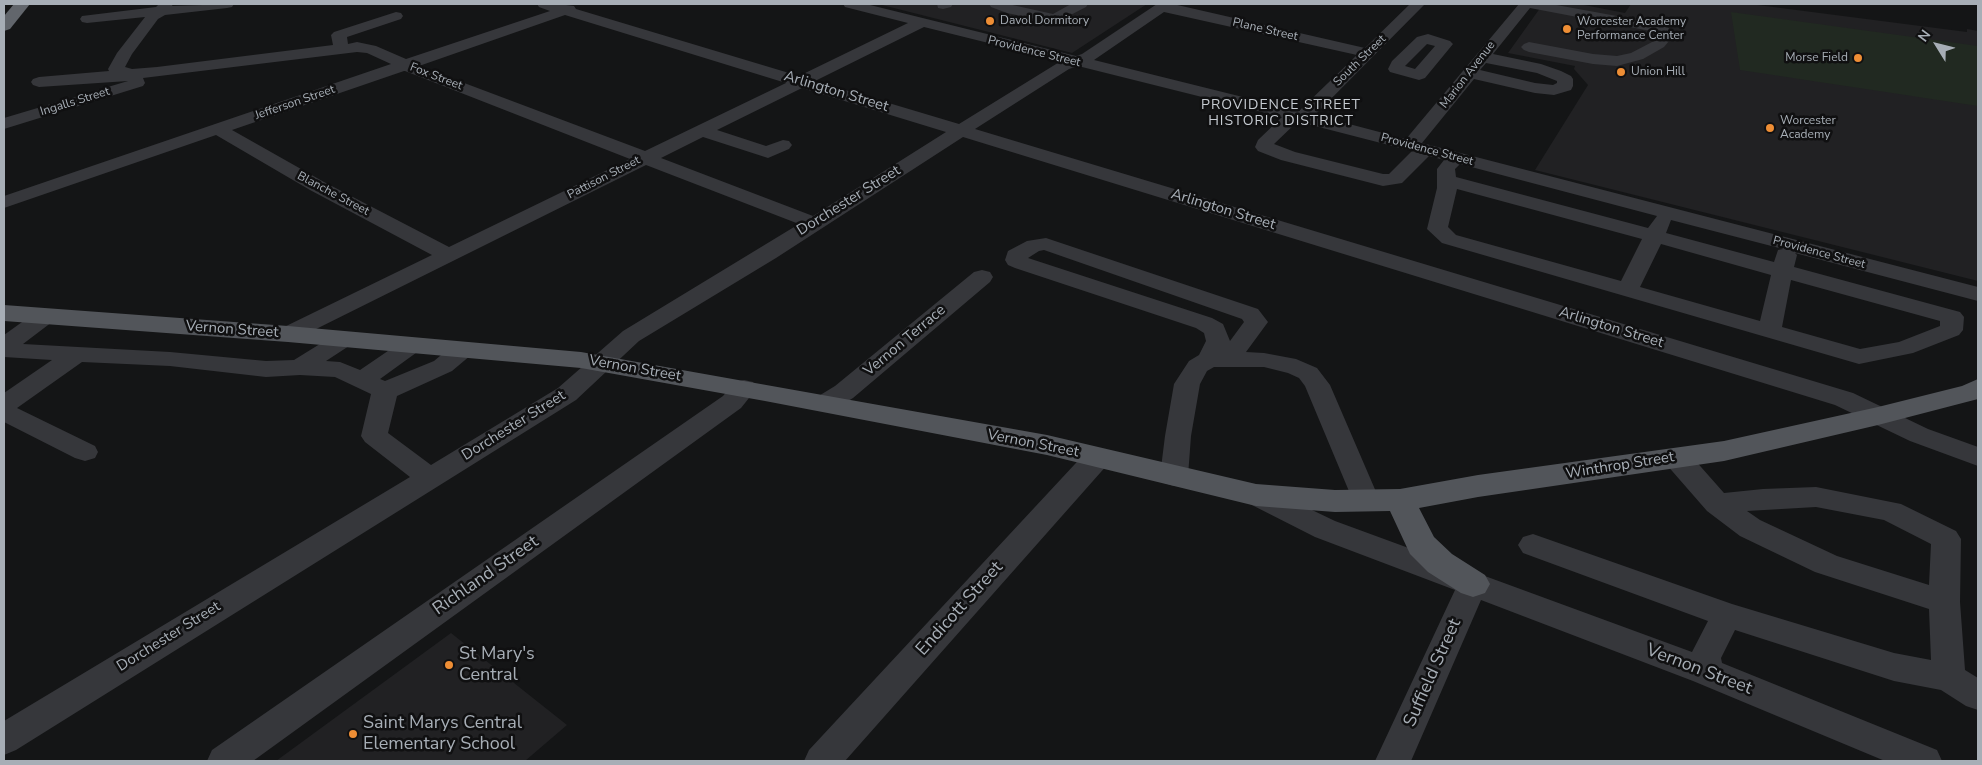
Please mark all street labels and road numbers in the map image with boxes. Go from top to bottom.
street label: Plane Street [1231,16,1299,44]
street label: South Street [1331,32,1389,90]
street label: Providence Street [986,34,1082,70]
street label: Marion Avenue [1437,39,1499,111]
street label: Fox Street [408,60,464,94]
street label: Arlington Street [782,68,890,116]
street label: Jefferson Street [253,83,337,123]
street label: Ingalls Street [39,85,111,119]
street label: Providence Street [1379,131,1475,169]
street label: Pattison Street [565,153,643,203]
street label: Dorchester Street [794,162,904,240]
street label: Blanche Street [295,169,371,219]
street label: Arlington Street [1169,186,1277,234]
street label: Providence Street [1771,234,1867,272]
street label: Vernon Terrace [860,302,950,380]
street label: Arlington Street [1557,304,1665,352]
street label: Vernon Street [185,318,279,342]
street label: Vernon Street [588,352,682,386]
street label: Dorchester Street [459,387,569,465]
street label: Vernon Street [986,426,1080,462]
street label: Winthrop Street [1565,449,1675,483]
street label: Richland Street [429,532,543,620]
street label: Endicott Street [912,557,1008,661]
street label: Dorchester Street [114,598,224,676]
street label: Suffield Street [1400,616,1466,730]
street label: Vernon Street [1643,640,1755,700]

